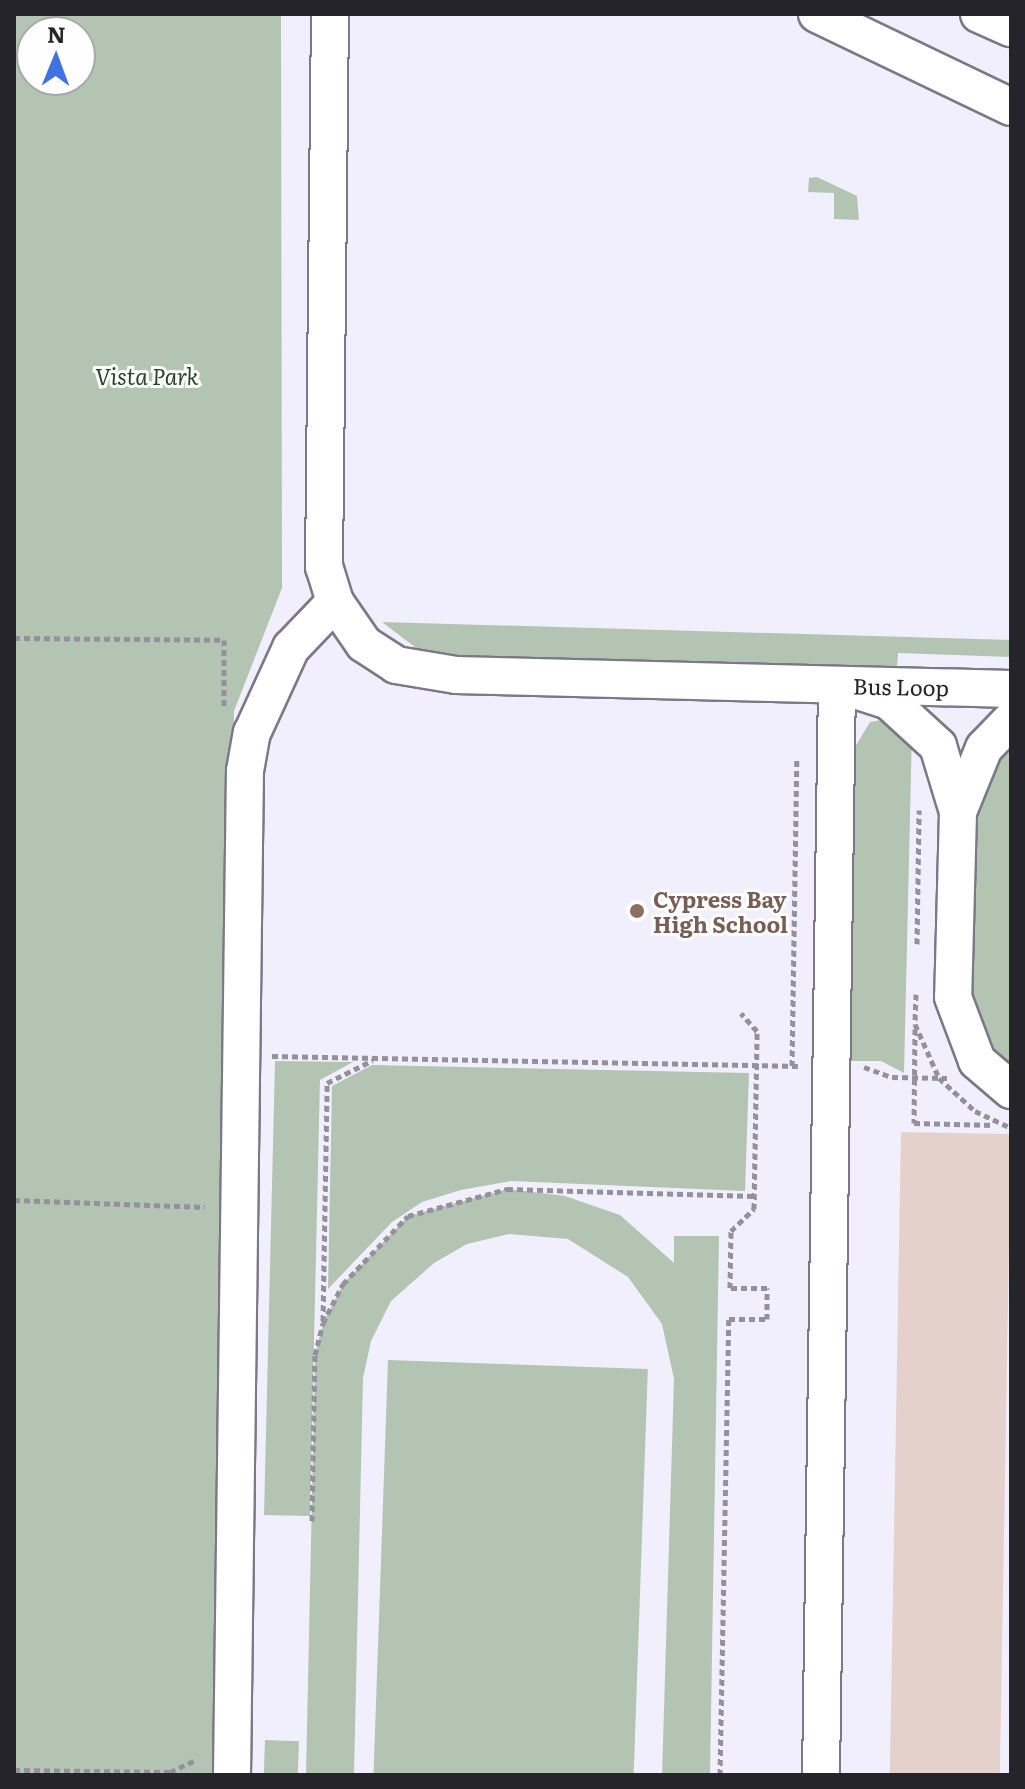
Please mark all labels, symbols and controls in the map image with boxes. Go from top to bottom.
north arrow [16,16,96,96]
text: N [47,17,66,50]
park label: Vista Park [95,363,199,389]
street label: Bus Loop [853,672,949,700]
place label: Cypress Bay High School [653,885,788,936]
marker: Cypress Bay High School [628,902,646,920]

